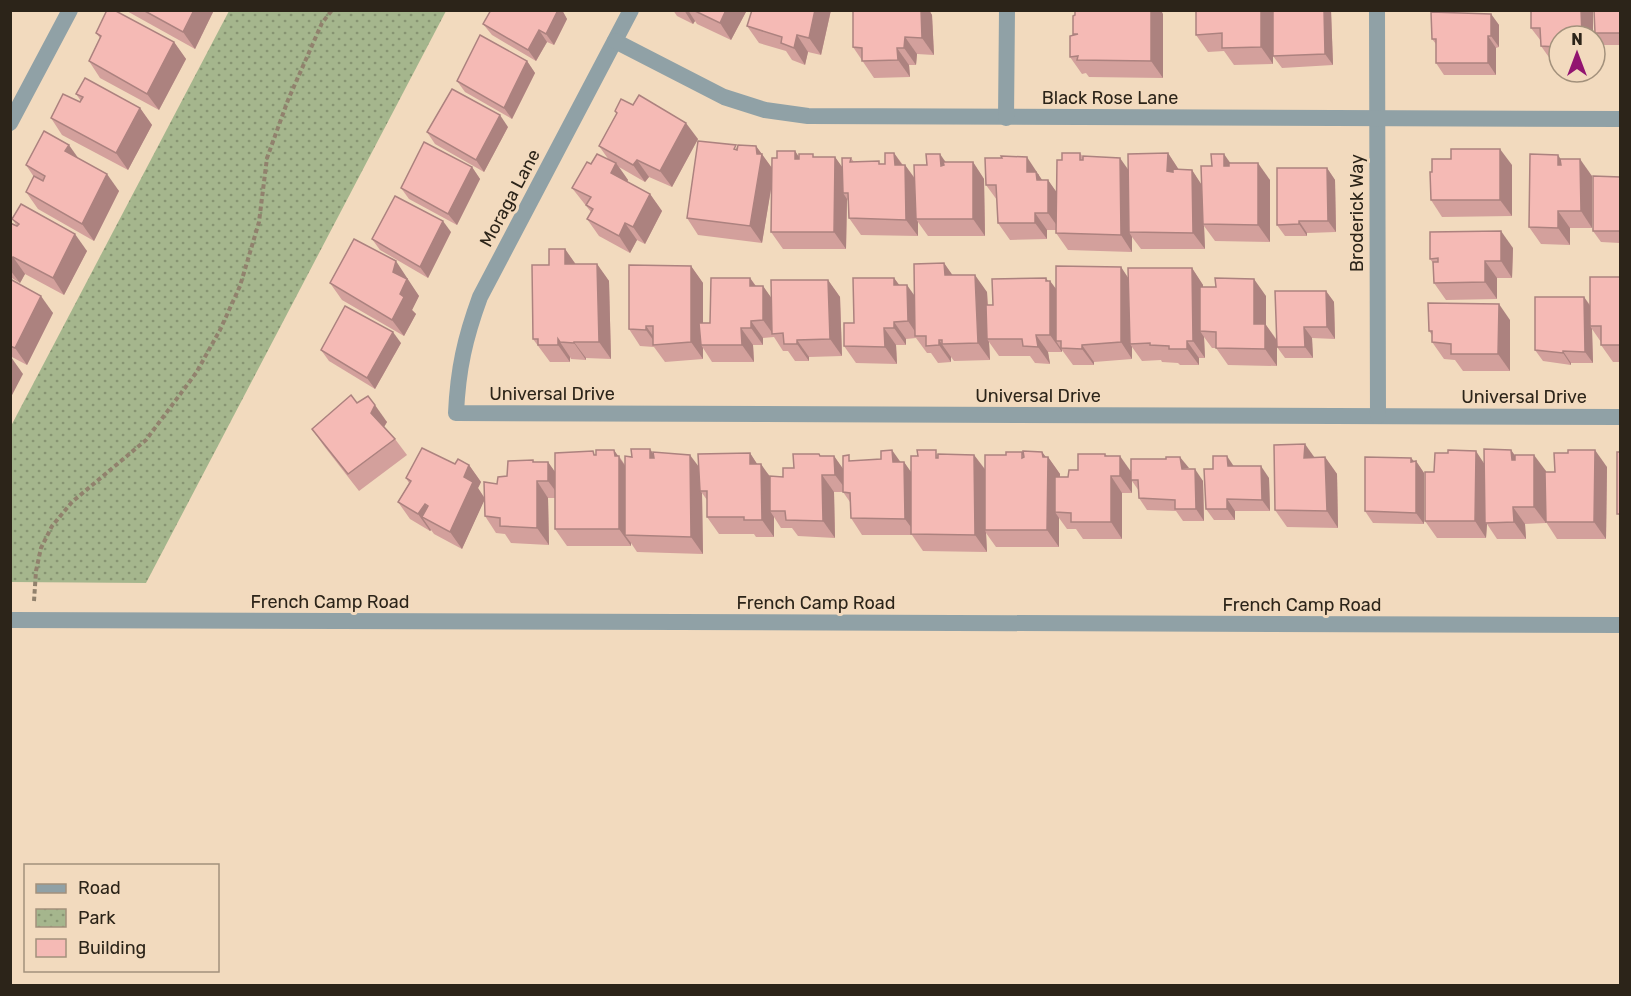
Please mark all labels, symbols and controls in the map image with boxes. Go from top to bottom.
north arrow [1547,24,1607,84]
text: N [1571,30,1583,49]
street label: Black Rose Lane [1042,87,1178,109]
street label: Moraga Lane [475,145,545,251]
street label: Broderick Way [1346,154,1368,272]
street label: Universal Drive [489,383,615,405]
street label: Universal Drive [975,385,1101,407]
street label: Universal Drive [1461,386,1587,408]
street label: French Camp Road [251,591,409,613]
street label: French Camp Road [737,592,895,614]
street label: French Camp Road [1223,594,1381,616]
legend [24,864,219,972]
text: Road [78,877,121,899]
text: Park [78,907,116,929]
text: Building [78,937,146,959]

